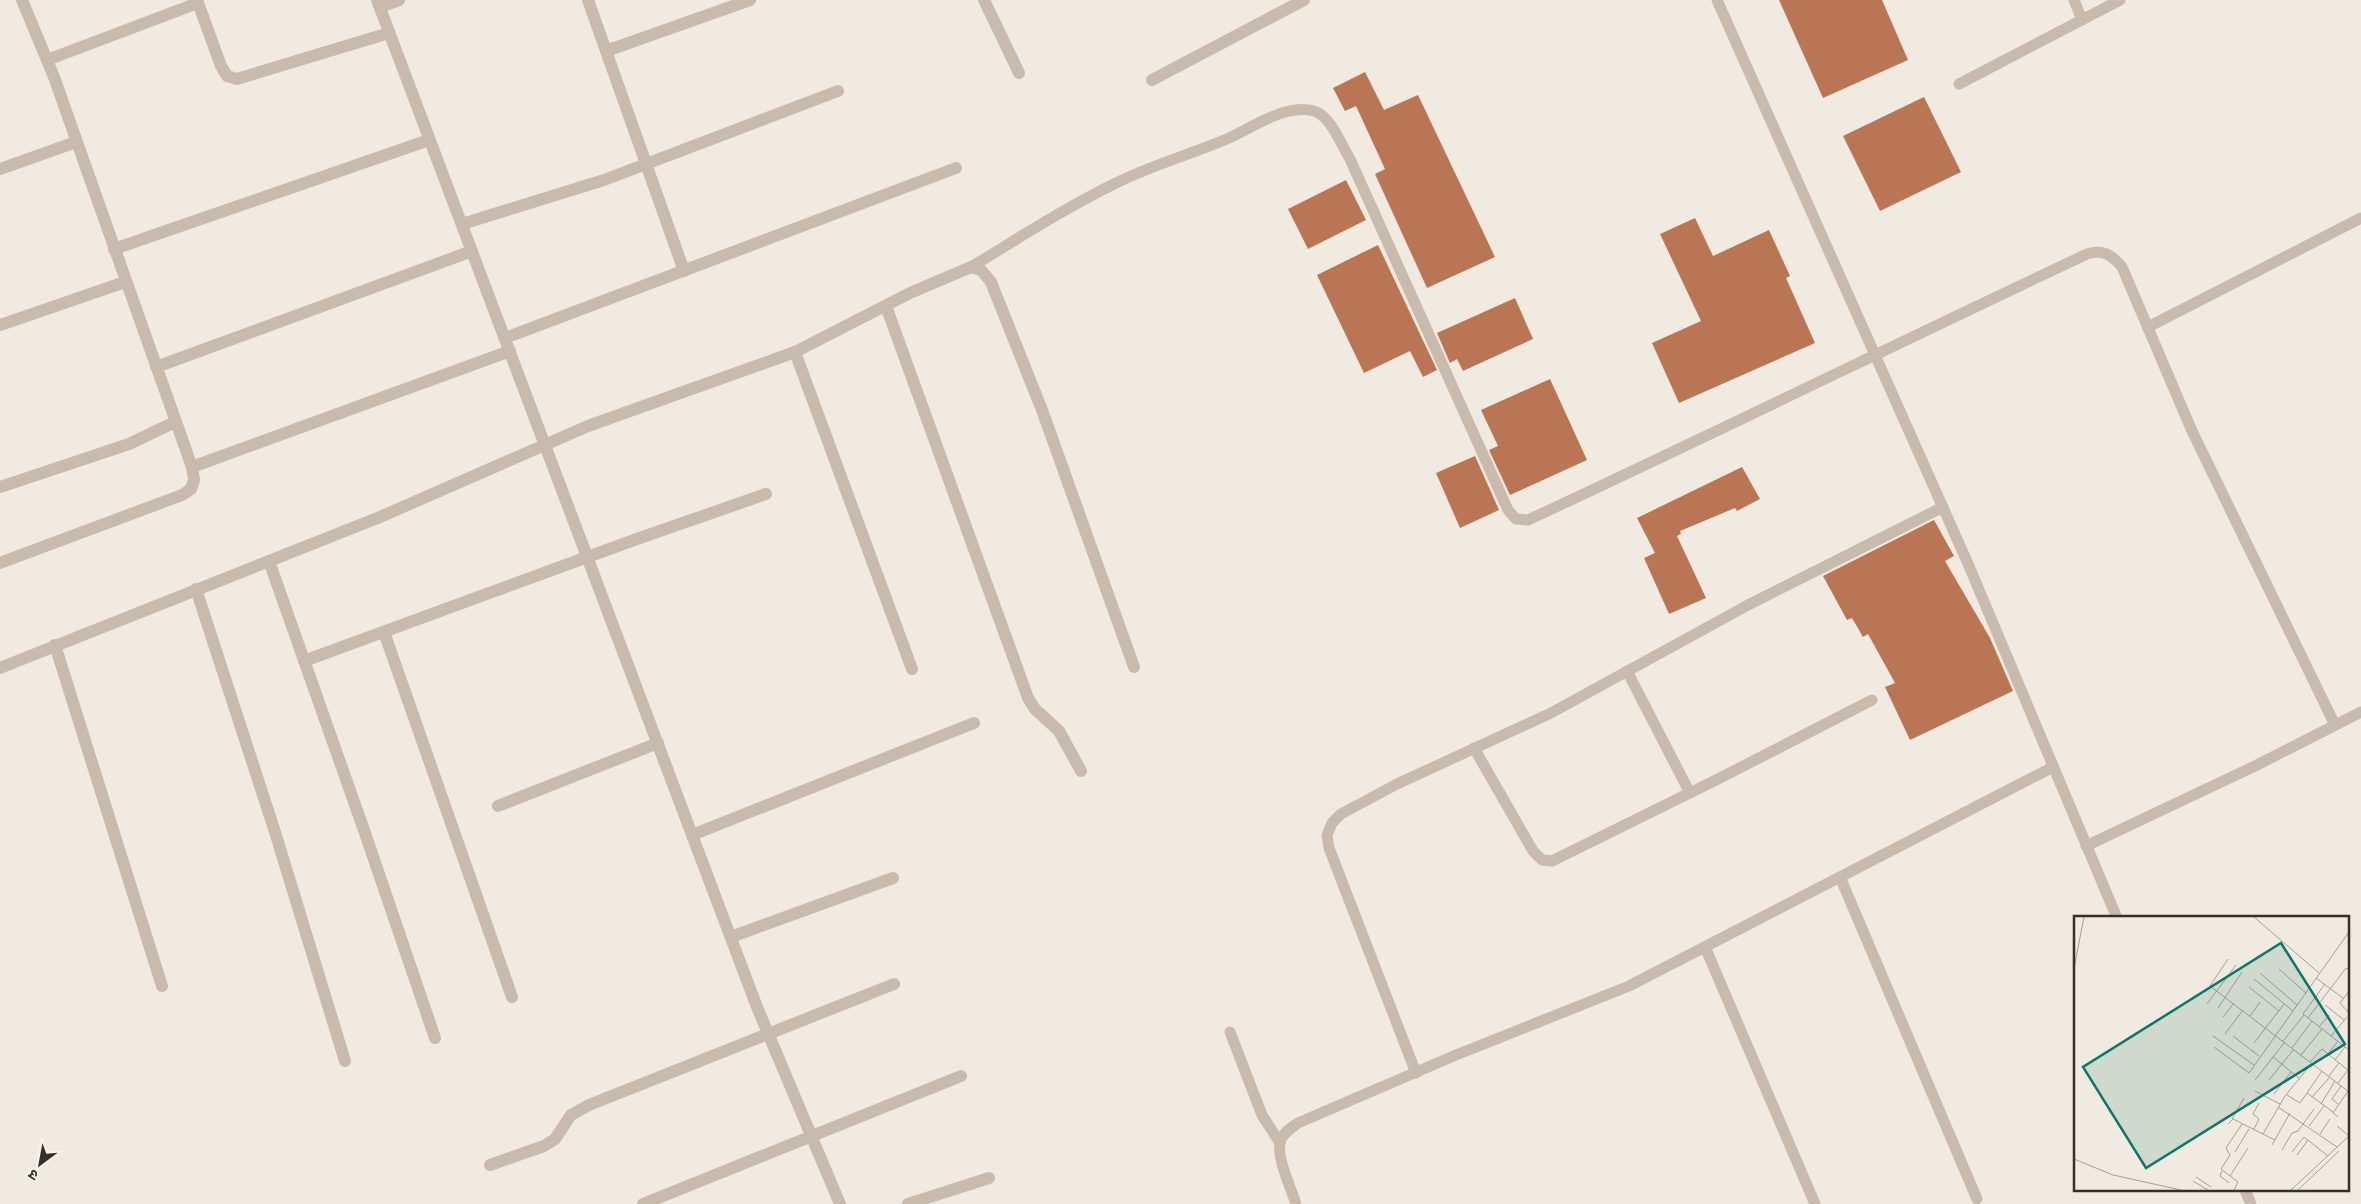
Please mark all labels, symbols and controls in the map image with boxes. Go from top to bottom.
inset map [2074,916,2348,1192]
north arrow [15,1139,65,1189]
text: उ [24,1166,41,1185]

